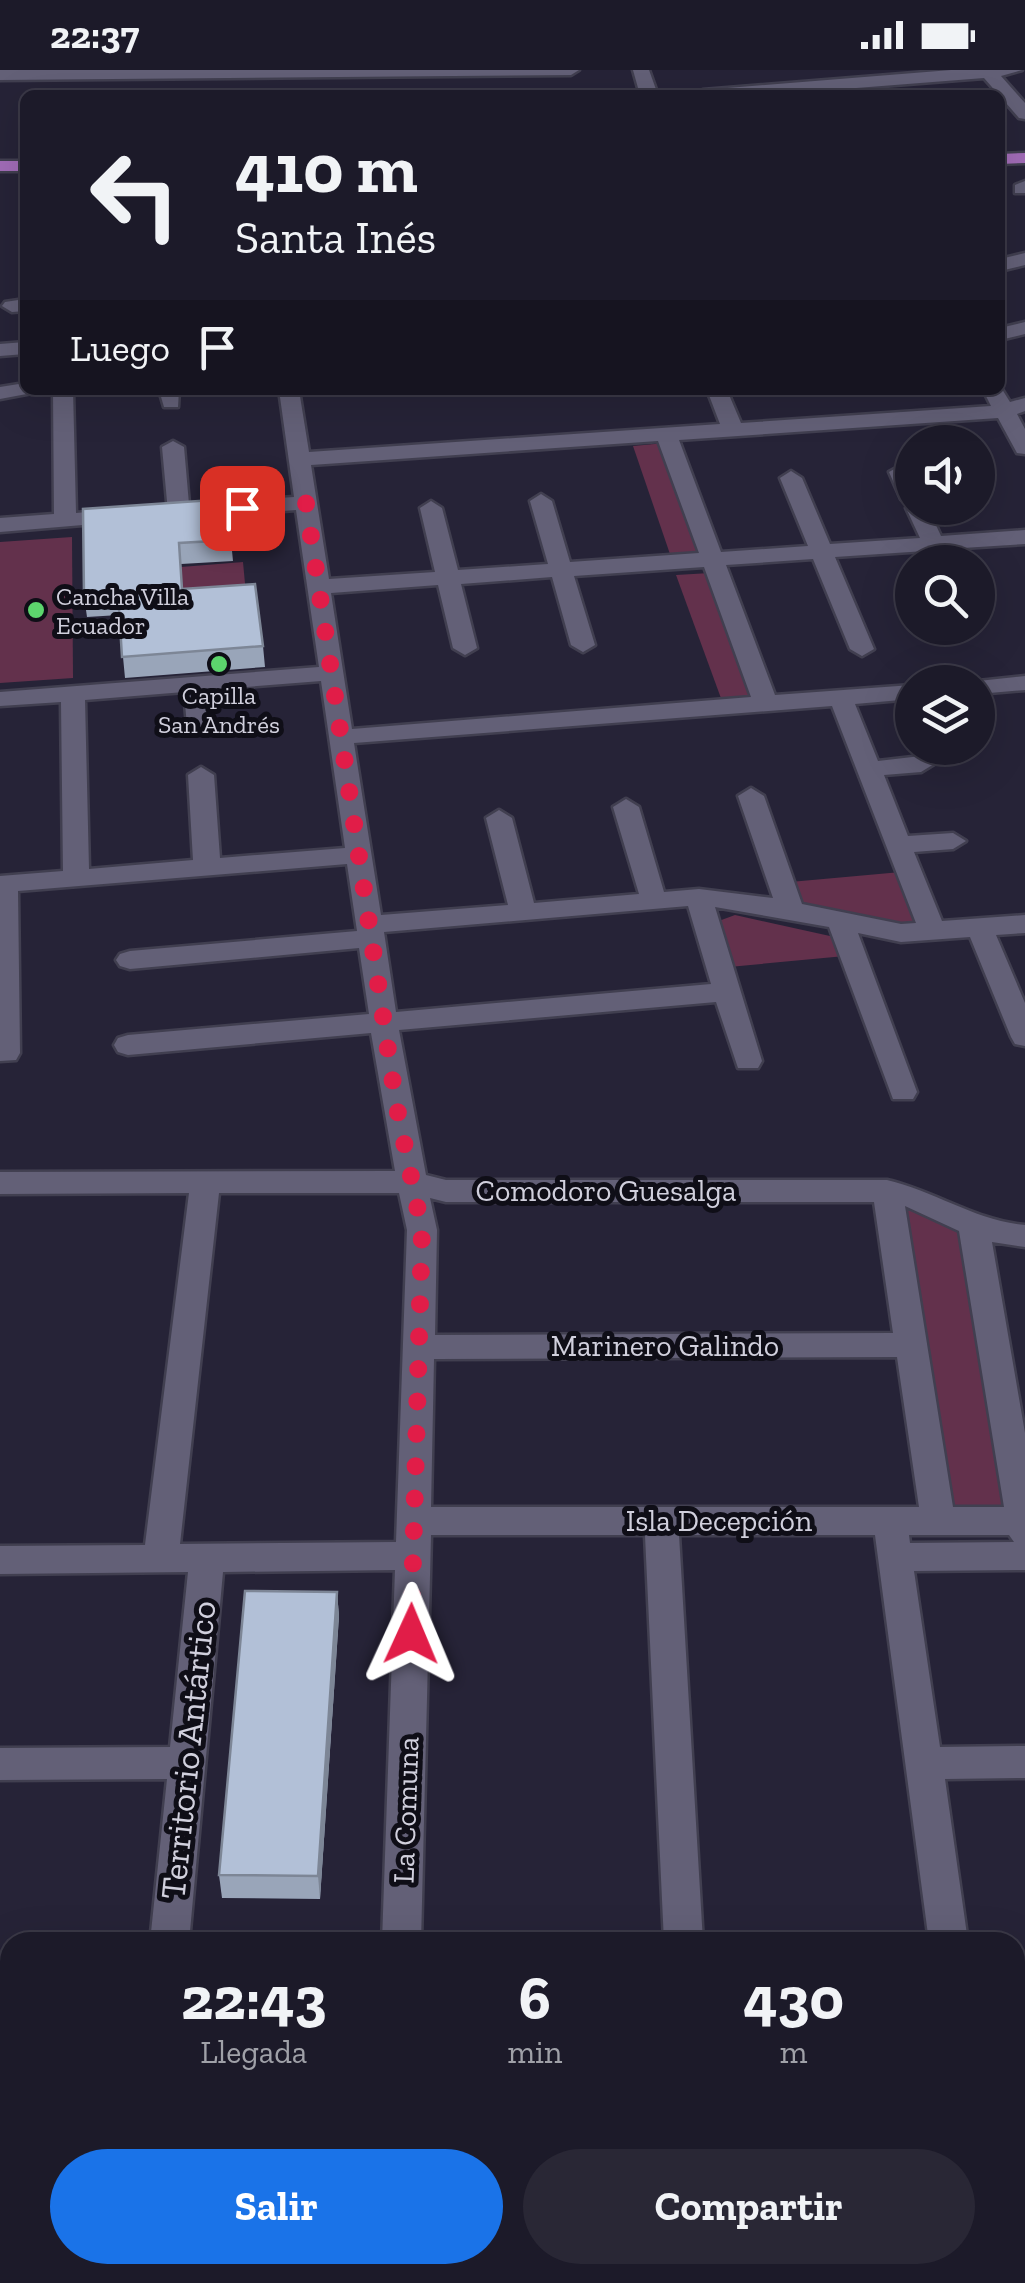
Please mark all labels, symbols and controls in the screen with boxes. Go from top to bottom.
text: 22:37 [50,12,139,58]
text: 410 m [235,126,418,210]
icon: left [70,130,200,260]
text: Santa Inés [235,211,436,265]
icon: arrive [190,320,245,375]
text: Luego [70,325,170,371]
map controls [895,425,995,765]
button: sound [895,425,995,525]
pin [200,466,285,551]
icon: arrive [215,481,270,536]
button: search [895,545,995,645]
place label: Cancha Villa Ecuador [56,581,189,640]
marker: Cancha Villa Ecuador [25,599,47,621]
marker: Capilla San Andrés [208,653,230,675]
button: layers [895,665,995,765]
place label: Capilla San Andrés [158,680,280,739]
street label: Comodoro Guesalga [476,1173,736,1209]
street label: Marinero Galindo [551,1328,779,1364]
street label: Isla Decepción [626,1503,812,1539]
position arrow [359,1582,463,1686]
street label: Territorio Antártico [151,1599,225,1901]
street label: La Comuna [385,1736,427,1884]
text: 22:43 [181,1962,326,2034]
text: 6 [519,1962,551,2034]
text: 430 [743,1962,844,2034]
text: Llegada [200,2033,307,2071]
text: min [507,2033,562,2071]
text: m [780,2033,807,2071]
button: Salir [50,2149,503,2264]
button: Compartir [523,2149,975,2264]

